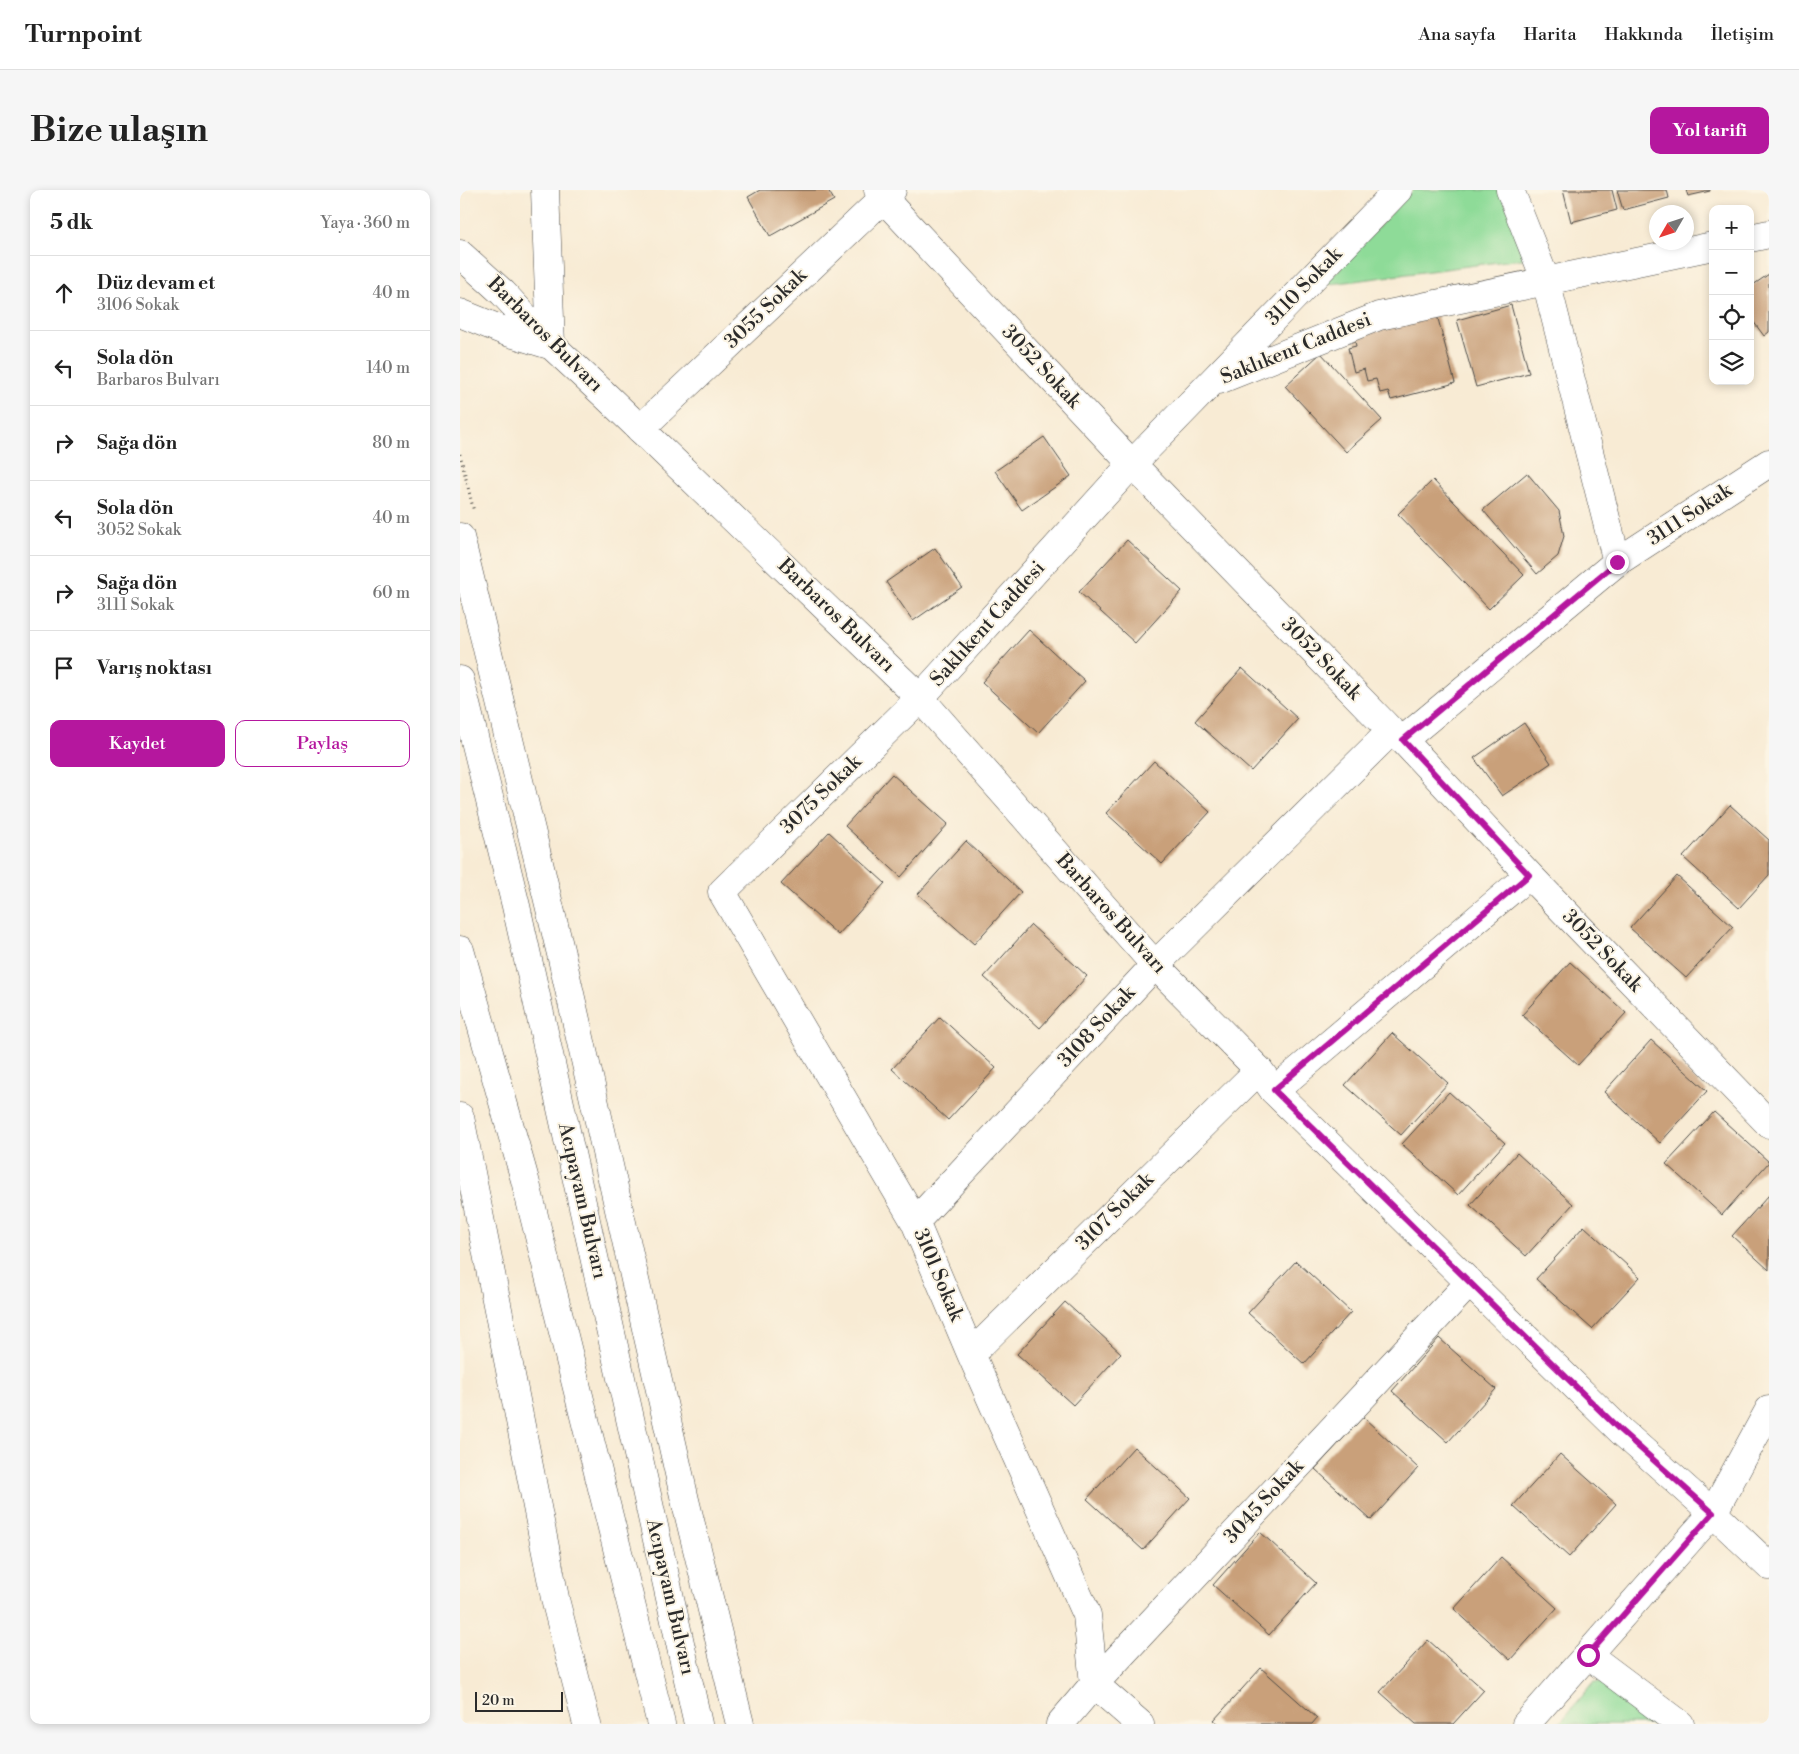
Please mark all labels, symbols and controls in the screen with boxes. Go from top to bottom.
text: Turnpoint [25,20,142,50]
text: Ana sayfa [1418,23,1496,46]
text: Harita [1524,23,1577,46]
text: Hakkında [1605,23,1683,46]
text: İletişim [1711,23,1774,46]
button: Yol tarifi [1650,107,1769,154]
text: Bize ulaşın [30,109,208,152]
north arrow [1649,205,1694,250]
map controls [1709,205,1754,385]
button: + [1709,205,1754,250]
text: 5 dk [50,210,93,236]
text: Yaya · 360 m [321,213,410,233]
street label: 3110 Sokak [1260,241,1349,331]
button: − [1709,250,1754,295]
street label: 3055 Sokak [720,263,814,354]
text: Düz devam et [97,271,215,295]
street label: Barbaros Bulvarı [481,271,608,398]
icon: ahead [50,279,78,307]
text: 40 m [373,283,410,303]
text: 3106 Sokak [97,295,179,315]
button: locate [1709,295,1754,340]
street label: Saklıkent Caddesi [1217,307,1375,391]
street label: 3052 Sokak [996,320,1087,415]
button: layers [1709,340,1754,385]
text: Sola dön [97,346,173,370]
icon: left [50,354,78,382]
text: 140 m [366,358,410,378]
text: Barbaros Bulvarı [97,370,220,390]
icon: right [50,429,78,457]
text: Sağa dön [97,431,177,455]
text: 80 m [372,433,410,453]
street label: 3111 Sokak [1643,477,1738,552]
text: Sola dön [97,496,173,520]
icon: left [50,504,78,532]
text: 40 m [373,508,410,528]
text: 3052 Sokak [97,520,181,540]
route end [1606,551,1629,574]
street label: Barbaros Bulvarı [771,553,900,679]
street label: Saklıkent Caddesi [925,556,1051,692]
text: Sağa dön [97,571,177,595]
icon: right [50,579,78,607]
text: 60 m [372,583,410,603]
text: 3111 Sokak [97,595,174,615]
street label: 3052 Sokak [1275,612,1368,707]
icon: arrive [50,654,78,682]
text: Varış noktası [97,656,212,680]
button: Kaydet [50,720,225,767]
button: Paylaş [235,720,410,767]
street label: 3075 Sokak [775,749,868,840]
street label: Barbaros Bulvarı [1050,848,1172,980]
street label: 3052 Sokak [1556,904,1649,999]
street label: 3108 Sokak [1053,980,1142,1073]
street label: Acıpayam Bulvarı [552,1119,612,1282]
street label: 3107 Sokak [1071,1167,1160,1256]
street label: 3101 Sokak [907,1225,969,1327]
street label: 3045 Sokak [1219,1454,1310,1549]
street label: Acıpayam Bulvarı [640,1515,700,1678]
route start [1577,1644,1600,1667]
scale bar [475,1689,562,1712]
text: 20 m [482,1692,514,1710]

